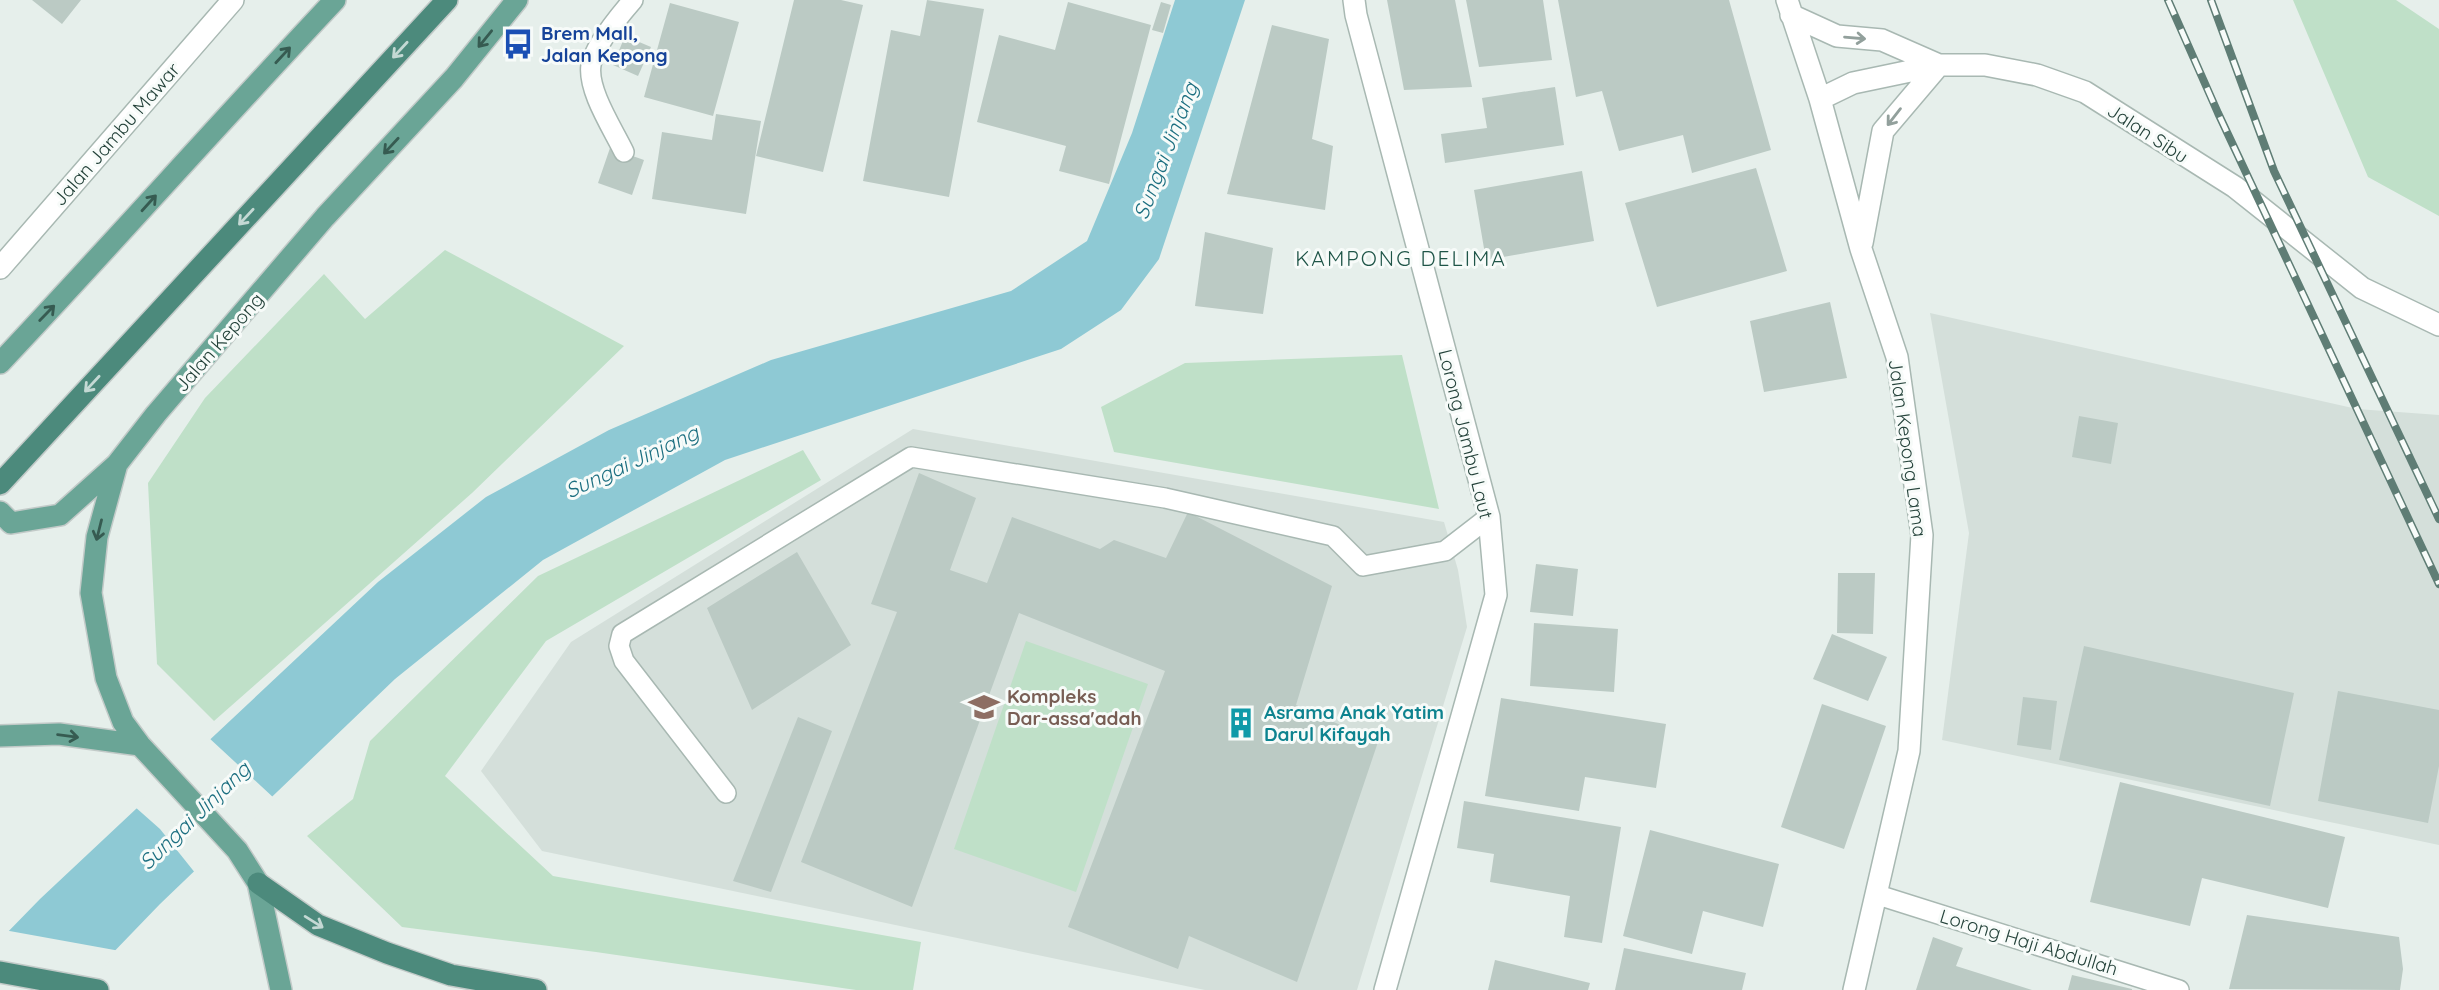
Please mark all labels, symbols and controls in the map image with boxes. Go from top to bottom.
place label: Brem Mall, Jalan Kepong [541,21,668,67]
bus stop icon: Brem Mall, Jalan Kepong [501,27,535,61]
one-way arrow [478,29,493,47]
one-way arrow [1843,32,1866,45]
one-way arrow [392,41,409,58]
one-way arrow [275,46,291,64]
street label: Jalan Jambu Mawar [47,57,185,211]
water label: Sungai Jinjang [1127,77,1204,223]
street label: Jalan Sibu [2103,98,2193,168]
one-way arrow [1887,107,1902,125]
one-way arrow [383,137,400,154]
one-way arrow [140,195,157,212]
one-way arrow [238,208,254,226]
district label: KAMPONG DELIMA [1295,245,1507,271]
street label: Jalan Kepong [169,288,269,396]
one-way arrow [39,304,55,322]
street label: Lorong Jambu Laut [1433,347,1499,521]
street label: Jalan Kepong Lama [1884,358,1932,538]
one-way arrow [83,375,100,392]
water label: Sungai Jinjang [561,418,704,503]
one-way arrow [92,518,105,541]
place label: Kompleks Dar-assa'adah [1007,684,1142,730]
school or university icon: Kompleks Dar-assa'adah [967,690,1001,724]
place label: Asrama Anak Yatim Darul Kifayah [1264,700,1444,746]
building icon: Asrama Anak Yatim Darul Kifayah [1224,706,1258,740]
one-way arrow [56,729,79,742]
water label: Sungai Jinjang [133,755,257,875]
street label: Lorong Haji Abdullah [1937,903,2121,981]
one-way arrow [303,915,323,929]

